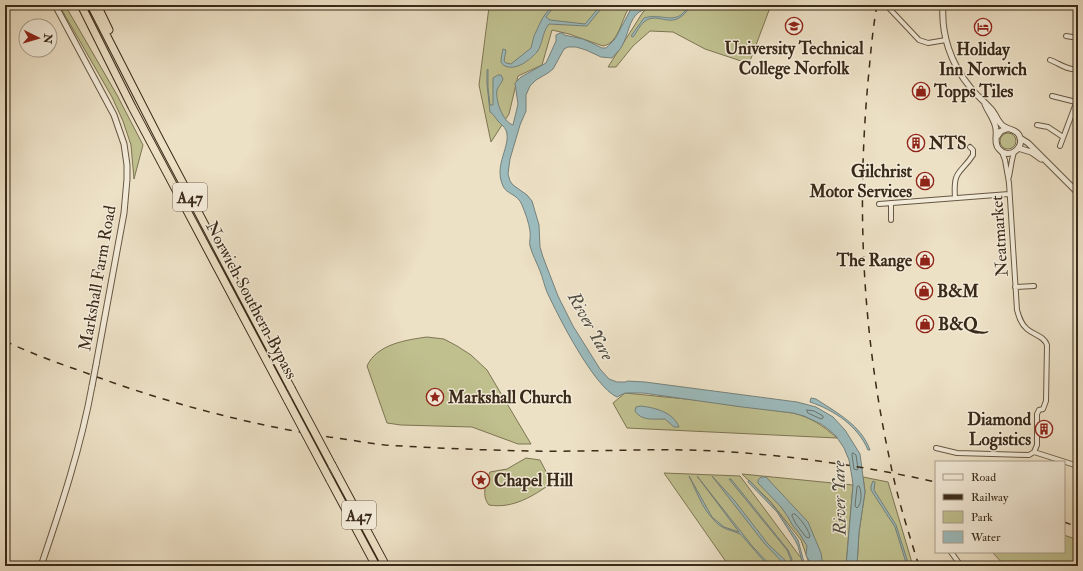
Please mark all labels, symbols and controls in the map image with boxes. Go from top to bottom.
school or university icon: University Technical College Norfolk [784,16,804,36]
hotel icon: Holiday Inn Norwich [973,17,993,37]
north arrow [18,18,58,58]
text: N [40,32,54,45]
place label: University Technical College Norfolk [724,38,864,80]
place label: Holiday Inn Norwich [939,39,1027,80]
shop icon: Topps Tiles [911,81,931,101]
place label: Topps Tiles [933,81,1014,103]
building icon: NTS [906,133,926,153]
place label: NTS [928,133,966,154]
place label: Gilchrist Motor Services [809,161,912,202]
shop icon: Gilchrist Motor Services [915,171,935,191]
road number: A47 [173,183,207,211]
street label: Neatmarket [986,194,1013,277]
street label: Markshall Farm Road [74,203,121,352]
street label: Norwich Southern Bypass [200,218,302,383]
place label: The Range [835,250,913,272]
shop icon: The Range [915,250,935,270]
shop icon: B&M [914,281,934,301]
place label: B&M [937,281,979,302]
water label: River Yare [562,287,619,365]
shop icon: B&Q [915,314,935,334]
place label: B&Q [938,314,989,335]
place icon: Markshall Church [425,387,445,407]
place label: Markshall Church [447,387,572,408]
place label: Diamond Logistics [967,409,1032,451]
building icon: Diamond Logistics [1034,419,1054,439]
water label: River Yare [827,459,852,537]
legend [935,461,1065,553]
place icon: Chapel Hill [471,470,491,490]
place label: Chapel Hill [494,470,574,492]
text: Road [971,470,996,485]
text: Railway [971,490,1009,505]
road number: A47 [342,501,376,529]
text: Park [971,510,993,525]
text: Water [970,530,1001,545]

